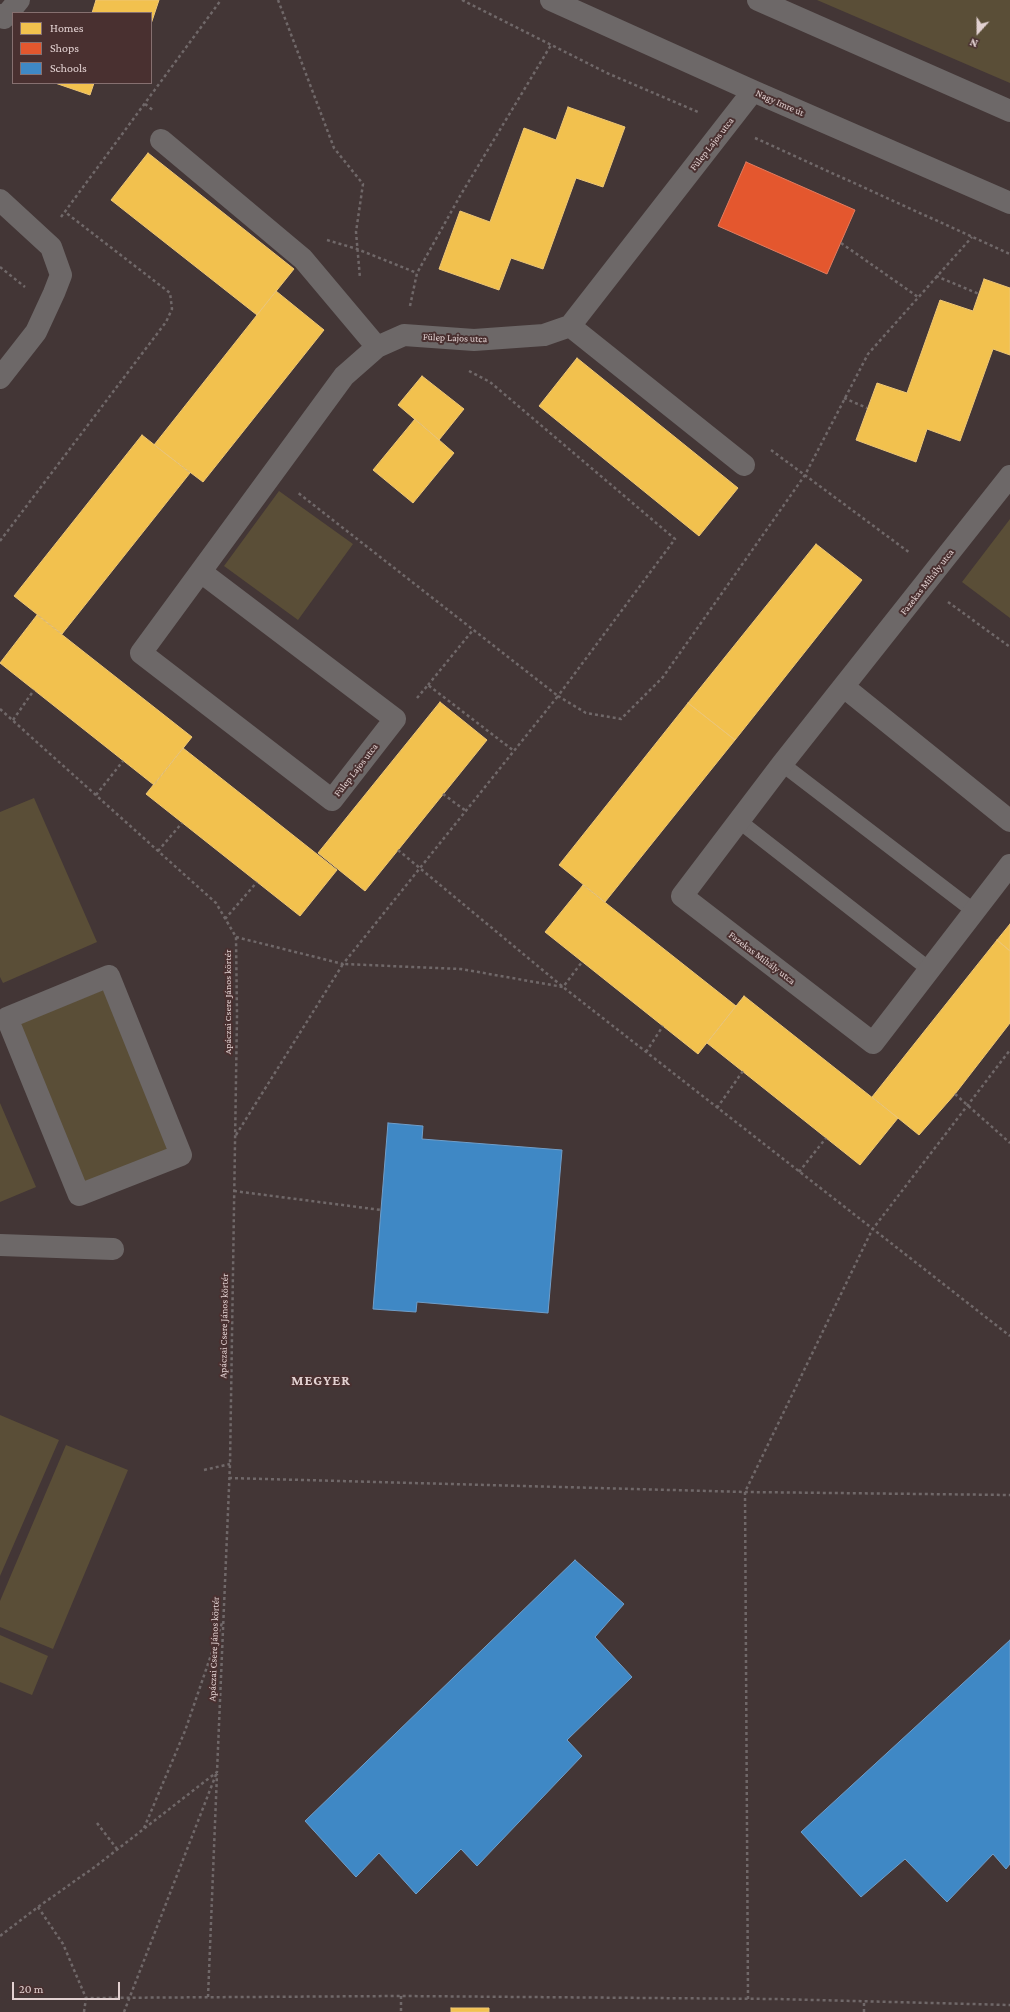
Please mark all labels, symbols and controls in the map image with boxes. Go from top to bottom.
legend [12,12,152,84]
north arrow [958,12,998,52]
text: Homes [50,21,83,35]
text: N [968,36,979,50]
text: Shops [50,41,79,55]
text: Schools [50,61,87,75]
street label: Nagy Imre út [754,87,806,119]
street label: Fülep Lajos utca [687,115,737,173]
street label: Fülep Lajos utca [423,331,487,345]
street label: Fazekas Mihály utca [897,547,957,617]
street label: Fülep Lajos utca [331,741,381,799]
street label: Fazekas Mihály utca [726,929,798,987]
street label: Apáczai Csere János körtér [222,949,234,1055]
street label: Apáczai Csere János körtér [217,1273,231,1379]
district label: MEGYER [291,1373,351,1389]
street label: Apáczai Csere János körtér [206,1596,222,1702]
scale bar [14,1974,122,2000]
text: 20 m [19,1982,43,1996]

